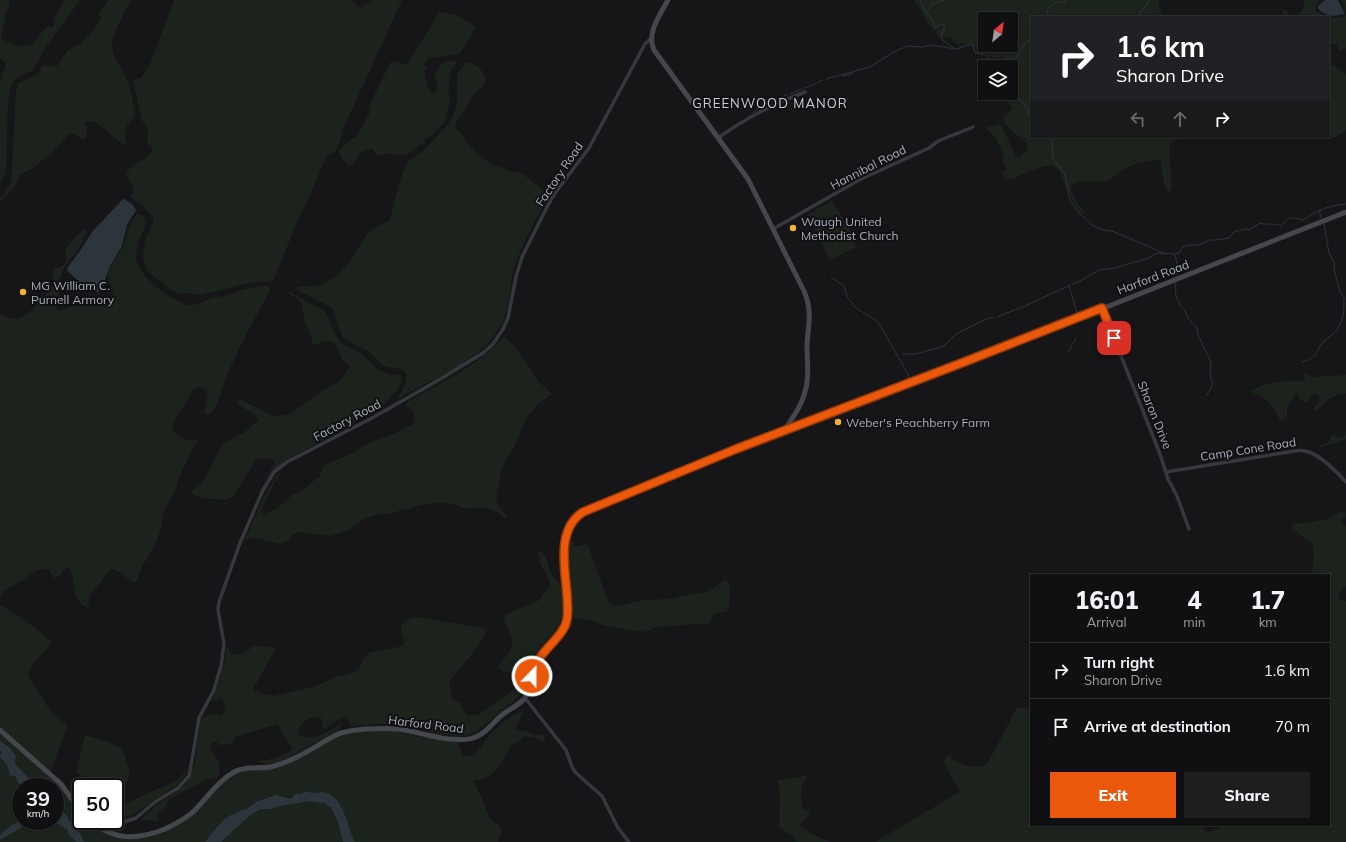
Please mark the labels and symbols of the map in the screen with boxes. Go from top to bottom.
north arrow [978,12,1018,52]
district label: GREENWOOD MANOR [692,95,848,111]
street label: Factory Road [532,139,586,209]
street label: Hannibal Road [828,141,908,193]
place label: Waugh United Methodist Church [801,214,899,243]
marker: Waugh United Methodist Church [788,223,798,233]
street label: Harford Road [1115,256,1191,298]
place label: MG William C. Purnell Armory [31,278,115,307]
marker: MG William C. Purnell Armory [18,287,28,297]
pin [1097,321,1131,355]
street label: Sharon Drive [1135,379,1175,451]
street label: Factory Road [311,396,383,444]
place label: Weber's Peachberry Farm [846,415,990,430]
marker: Weber's Peachberry Farm [833,417,843,427]
street label: Camp Cone Road [1199,434,1297,464]
position arrow [511,655,553,697]
street label: Harford Road [387,712,465,736]
speed limit sign: 50 [72,778,124,830]

